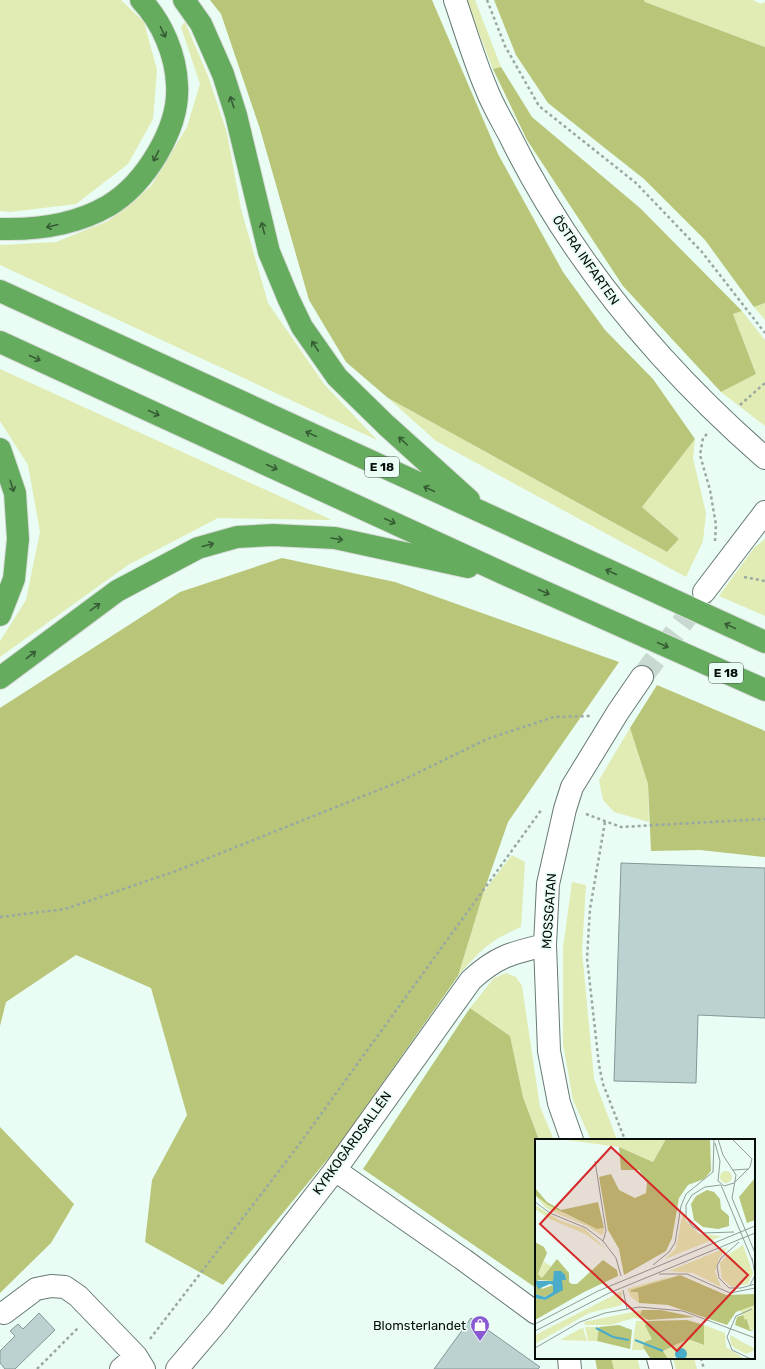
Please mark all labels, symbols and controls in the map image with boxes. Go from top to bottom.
one-way arrow [160,26,167,38]
one-way arrow [228,95,235,108]
one-way arrow [152,150,159,162]
street label: ÖSTRA INFARTEN [550,212,622,308]
one-way arrow [46,222,59,230]
one-way arrow [259,222,267,235]
one-way arrow [311,341,319,352]
one-way arrow [29,355,41,363]
one-way arrow [147,410,159,417]
one-way arrow [306,430,318,437]
one-way arrow [398,436,409,445]
road number: E 18 [365,457,399,477]
one-way arrow [265,464,277,471]
one-way arrow [9,480,17,492]
one-way arrow [424,484,436,492]
one-way arrow [384,518,396,525]
one-way arrow [330,535,343,543]
one-way arrow [202,541,215,548]
one-way arrow [606,568,618,575]
one-way arrow [538,589,550,596]
one-way arrow [89,603,100,611]
one-way arrow [724,622,736,629]
one-way arrow [657,642,669,649]
one-way arrow [25,651,36,659]
road number: E 18 [709,663,743,683]
street label: MOSSGATAN [539,873,559,949]
street label: KYRKOGÅRDSALLÉN [310,1088,394,1198]
inset map [535,1139,755,1359]
shop icon: Blomsterlandet [469,1314,491,1342]
place label: Blomsterlandet [373,1318,466,1333]

